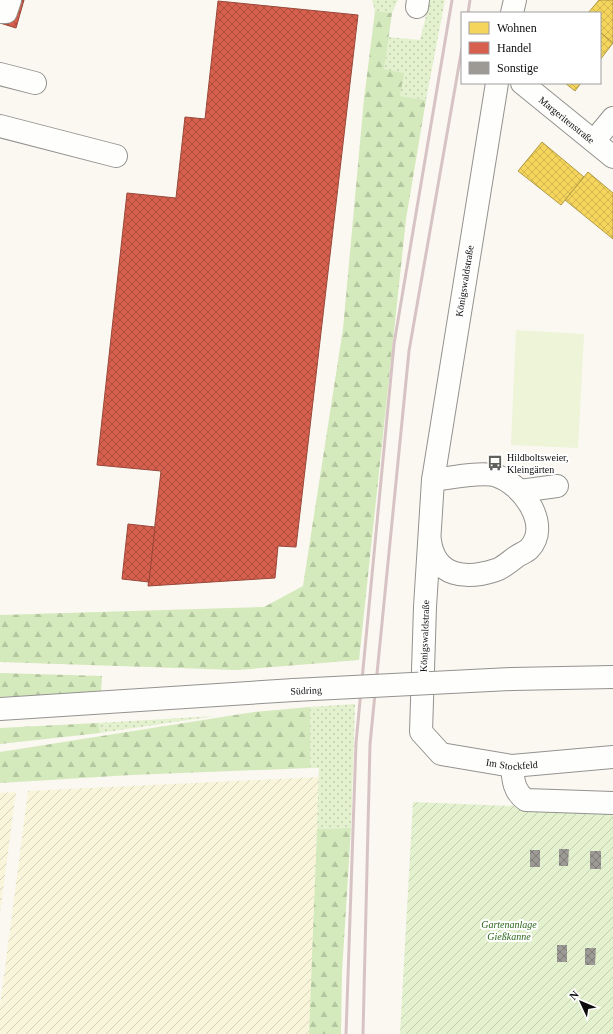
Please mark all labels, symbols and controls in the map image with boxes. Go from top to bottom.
legend [461,12,601,84]
text: Wohnen [497,21,537,35]
text: Handel [497,41,532,55]
text: Sonstige [497,61,538,75]
street label: Margeritenstraße [537,94,597,146]
street label: Königswaldstraße [453,244,476,318]
place label: Hildboltsweier, Kleingärten [507,452,569,475]
bus stop icon: Hildboltsweier, Kleingärten [486,454,504,472]
street label: Königswaldstraße [418,599,431,672]
street label: Südring [290,684,322,697]
street label: Im Stockfeld [485,757,538,772]
park label: Gartenanlage Gießkanne [481,919,537,942]
north arrow [561,982,601,1022]
text: N [567,988,581,1002]

